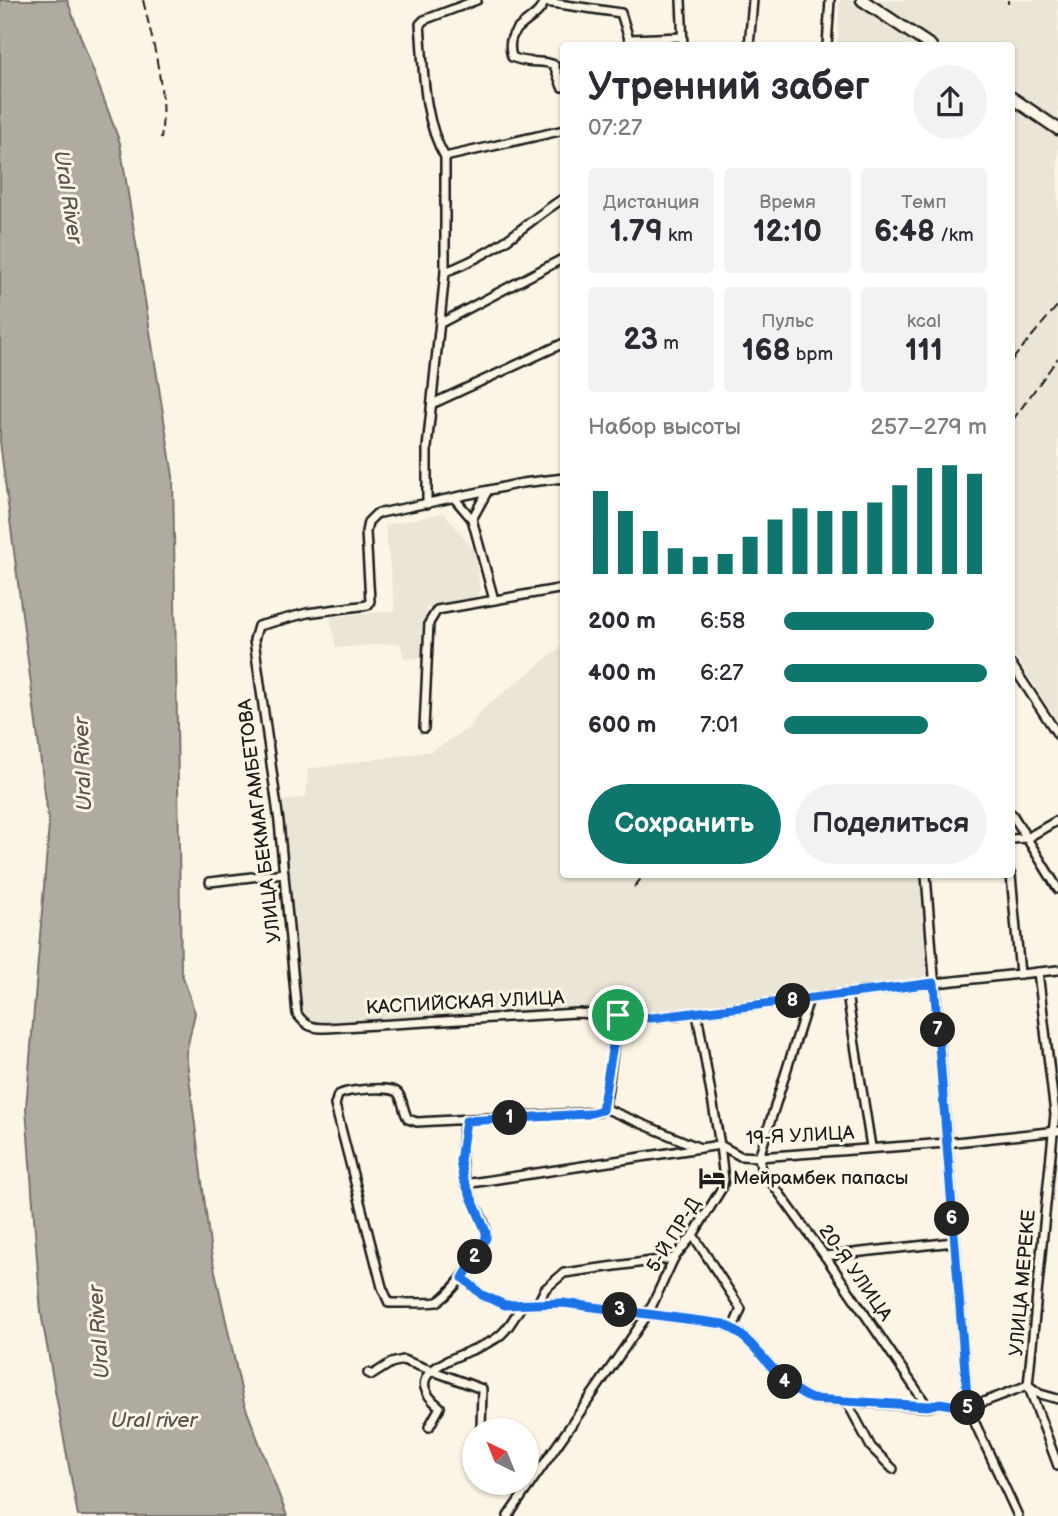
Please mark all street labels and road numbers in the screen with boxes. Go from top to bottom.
street label: УЛИЦА БЕКМАГАМБЕТОВА [234,697,286,944]
street label: КАСПИЙСКАЯ УЛИЦА [365,986,565,1020]
street label: 19-Я УЛИЦА [745,1122,855,1150]
street label: 5-Й ПР-Д [642,1193,706,1277]
street label: УЛИЦА МЕРЕКЕ [1005,1209,1041,1357]
street label: 20-Я УЛИЦА [813,1220,897,1326]

